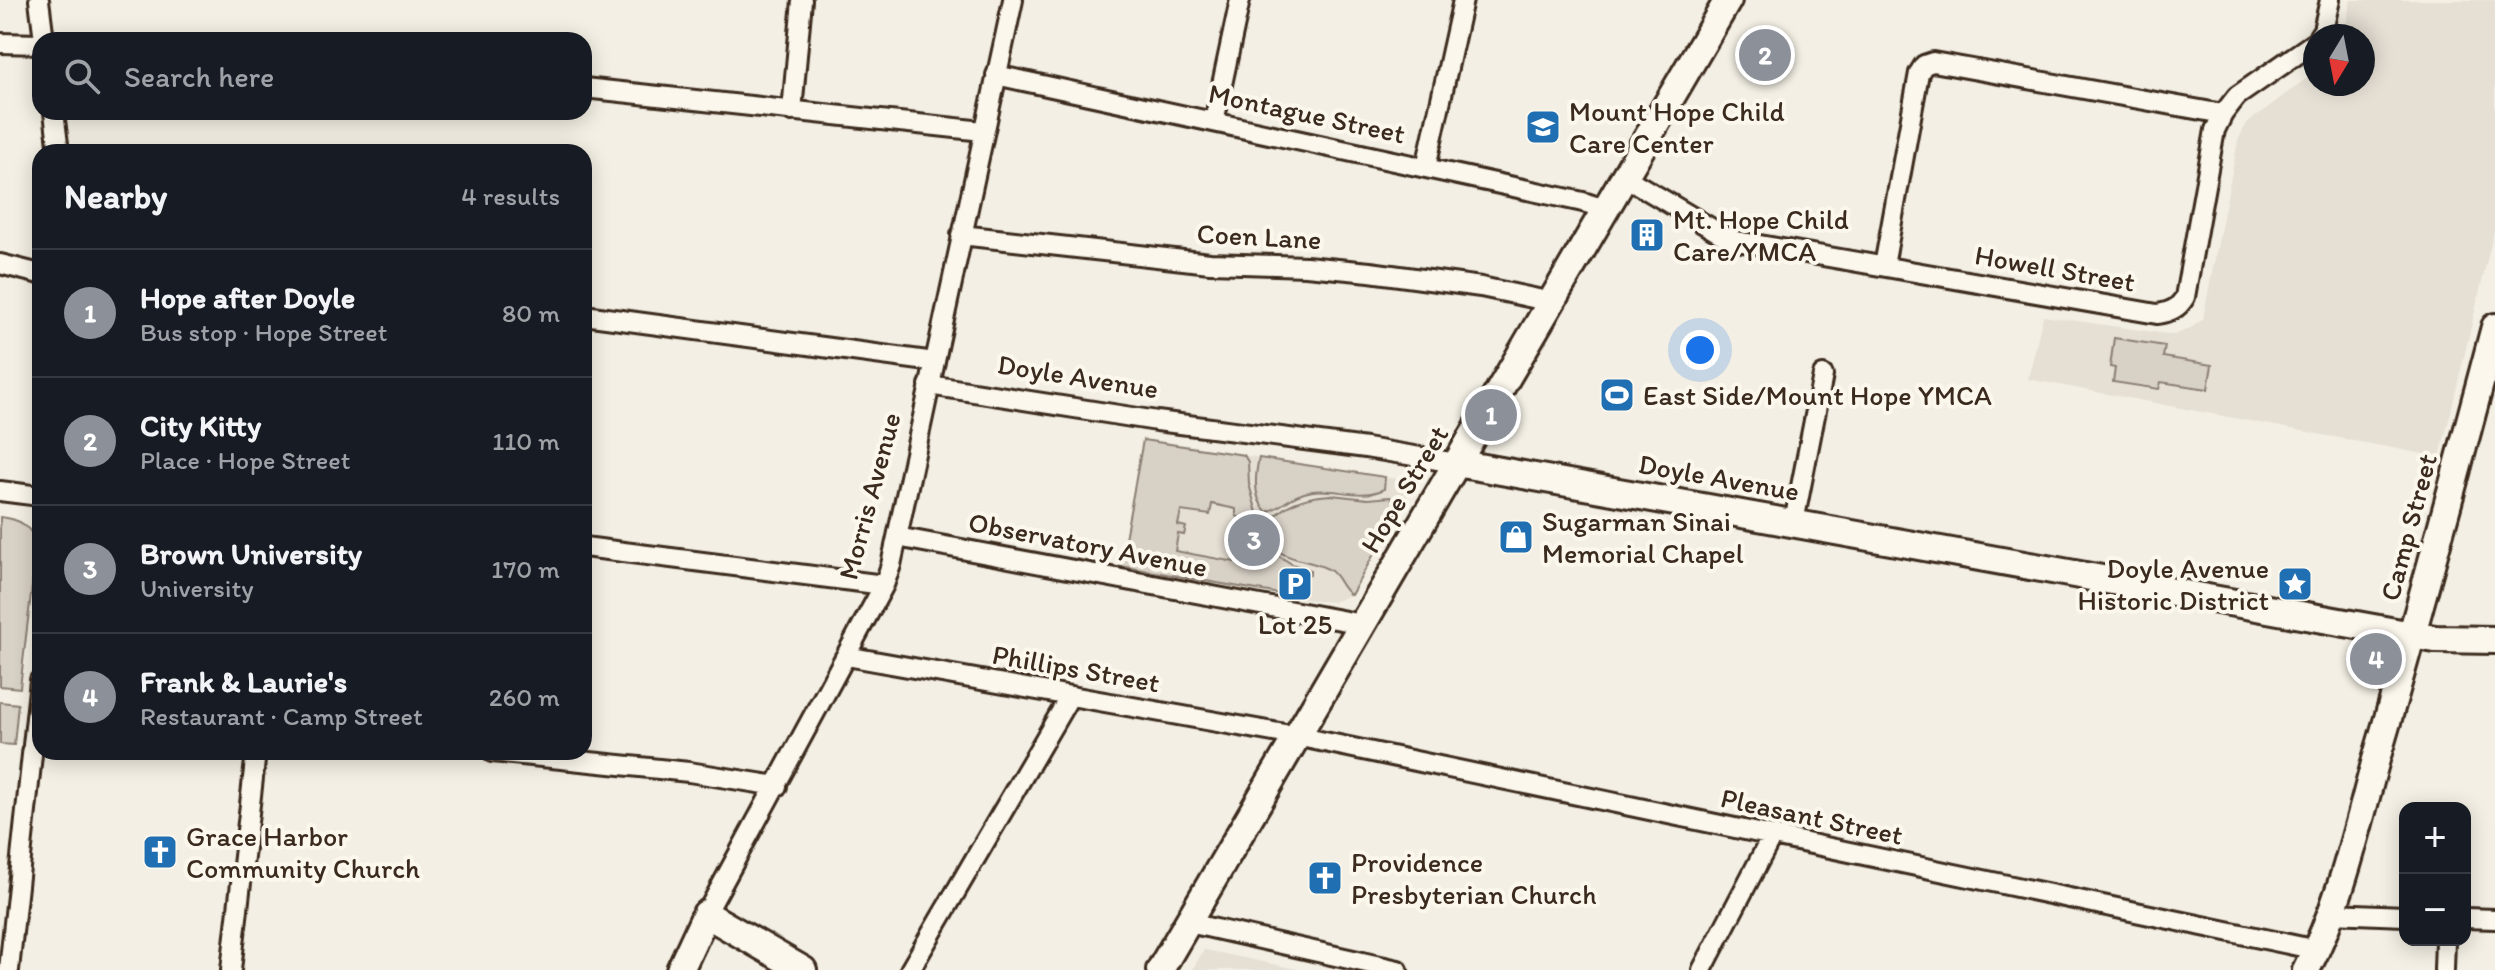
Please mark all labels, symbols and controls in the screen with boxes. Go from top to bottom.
north arrow [2303,24,2375,96]
pin: 2 [1739,25,1791,85]
search box [32,32,592,120]
icon: search [60,54,104,98]
text: Search here [124,58,274,95]
street label: Montague Street [1206,76,1408,150]
place label: Mount Hope Child Care Center [1569,94,1785,160]
school or university icon: Mount Hope Child Care Center [1524,108,1562,146]
text: Nearby [64,176,167,217]
text: 4 results [461,180,560,212]
place label: Mt. Hope Child Care/YMCA [1673,202,1849,268]
street label: Coen Lane [1196,216,1322,256]
building icon: Mt. Hope Child Care/YMCA [1628,216,1666,254]
street label: Howell Street [1972,237,2138,299]
text: Hope after Doyle [140,279,355,316]
text: 1 [84,297,96,329]
text: 80 m [502,297,560,329]
text: Bus stop · Hope Street [140,316,387,348]
your location [1680,330,1720,370]
street label: Doyle Avenue [995,346,1161,406]
sports icon: East Side/Mount Hope YMCA [1598,376,1636,414]
place label: East Side/Mount Hope YMCA [1643,378,1992,412]
pin: 1 [1465,385,1517,445]
text: City Kitty [140,407,261,444]
street label: Morris Avenue [830,409,908,583]
street label: Hope Street [1353,419,1455,559]
text: 2 [83,425,97,457]
text: 110 m [492,425,560,457]
text: Place · Hope Street [140,444,351,476]
street label: Doyle Avenue [1636,446,1802,508]
street label: Camp Street [2372,450,2444,604]
street label: Observatory Avenue [966,504,1210,584]
place label: Sugarman Sinai Memorial Chapel [1542,504,1744,570]
pin: 3 [1228,510,1280,570]
shop icon: Sugarman Sinai Memorial Chapel [1497,518,1535,556]
text: Brown University [140,535,362,572]
place label: Doyle Avenue Historic District [2077,551,2269,617]
text: 3 [83,553,97,585]
text: 170 m [491,553,560,585]
parking icon: Lot 25 [1276,565,1314,603]
place icon: Doyle Avenue Historic District [2276,565,2314,603]
text: University [140,572,254,604]
place label: Lot 25 [1258,607,1332,641]
pin: 4 [2350,629,2402,689]
street label: Phillips Street [990,637,1162,699]
text: Frank & Laurie's [140,663,347,700]
text: 4 [82,681,98,713]
text: 260 m [489,681,560,713]
text: Restaurant · Camp Street [140,700,423,732]
street label: Pleasant Street [1718,780,1906,852]
map controls [2399,802,2471,946]
button: + [2399,802,2471,874]
place label: Grace Harbor Community Church [186,819,420,885]
church icon: Grace Harbor Community Church [141,833,179,871]
place label: Providence Presbyterian Church [1351,845,1597,911]
church icon: Providence Presbyterian Church [1306,859,1344,897]
button: − [2399,874,2471,946]

